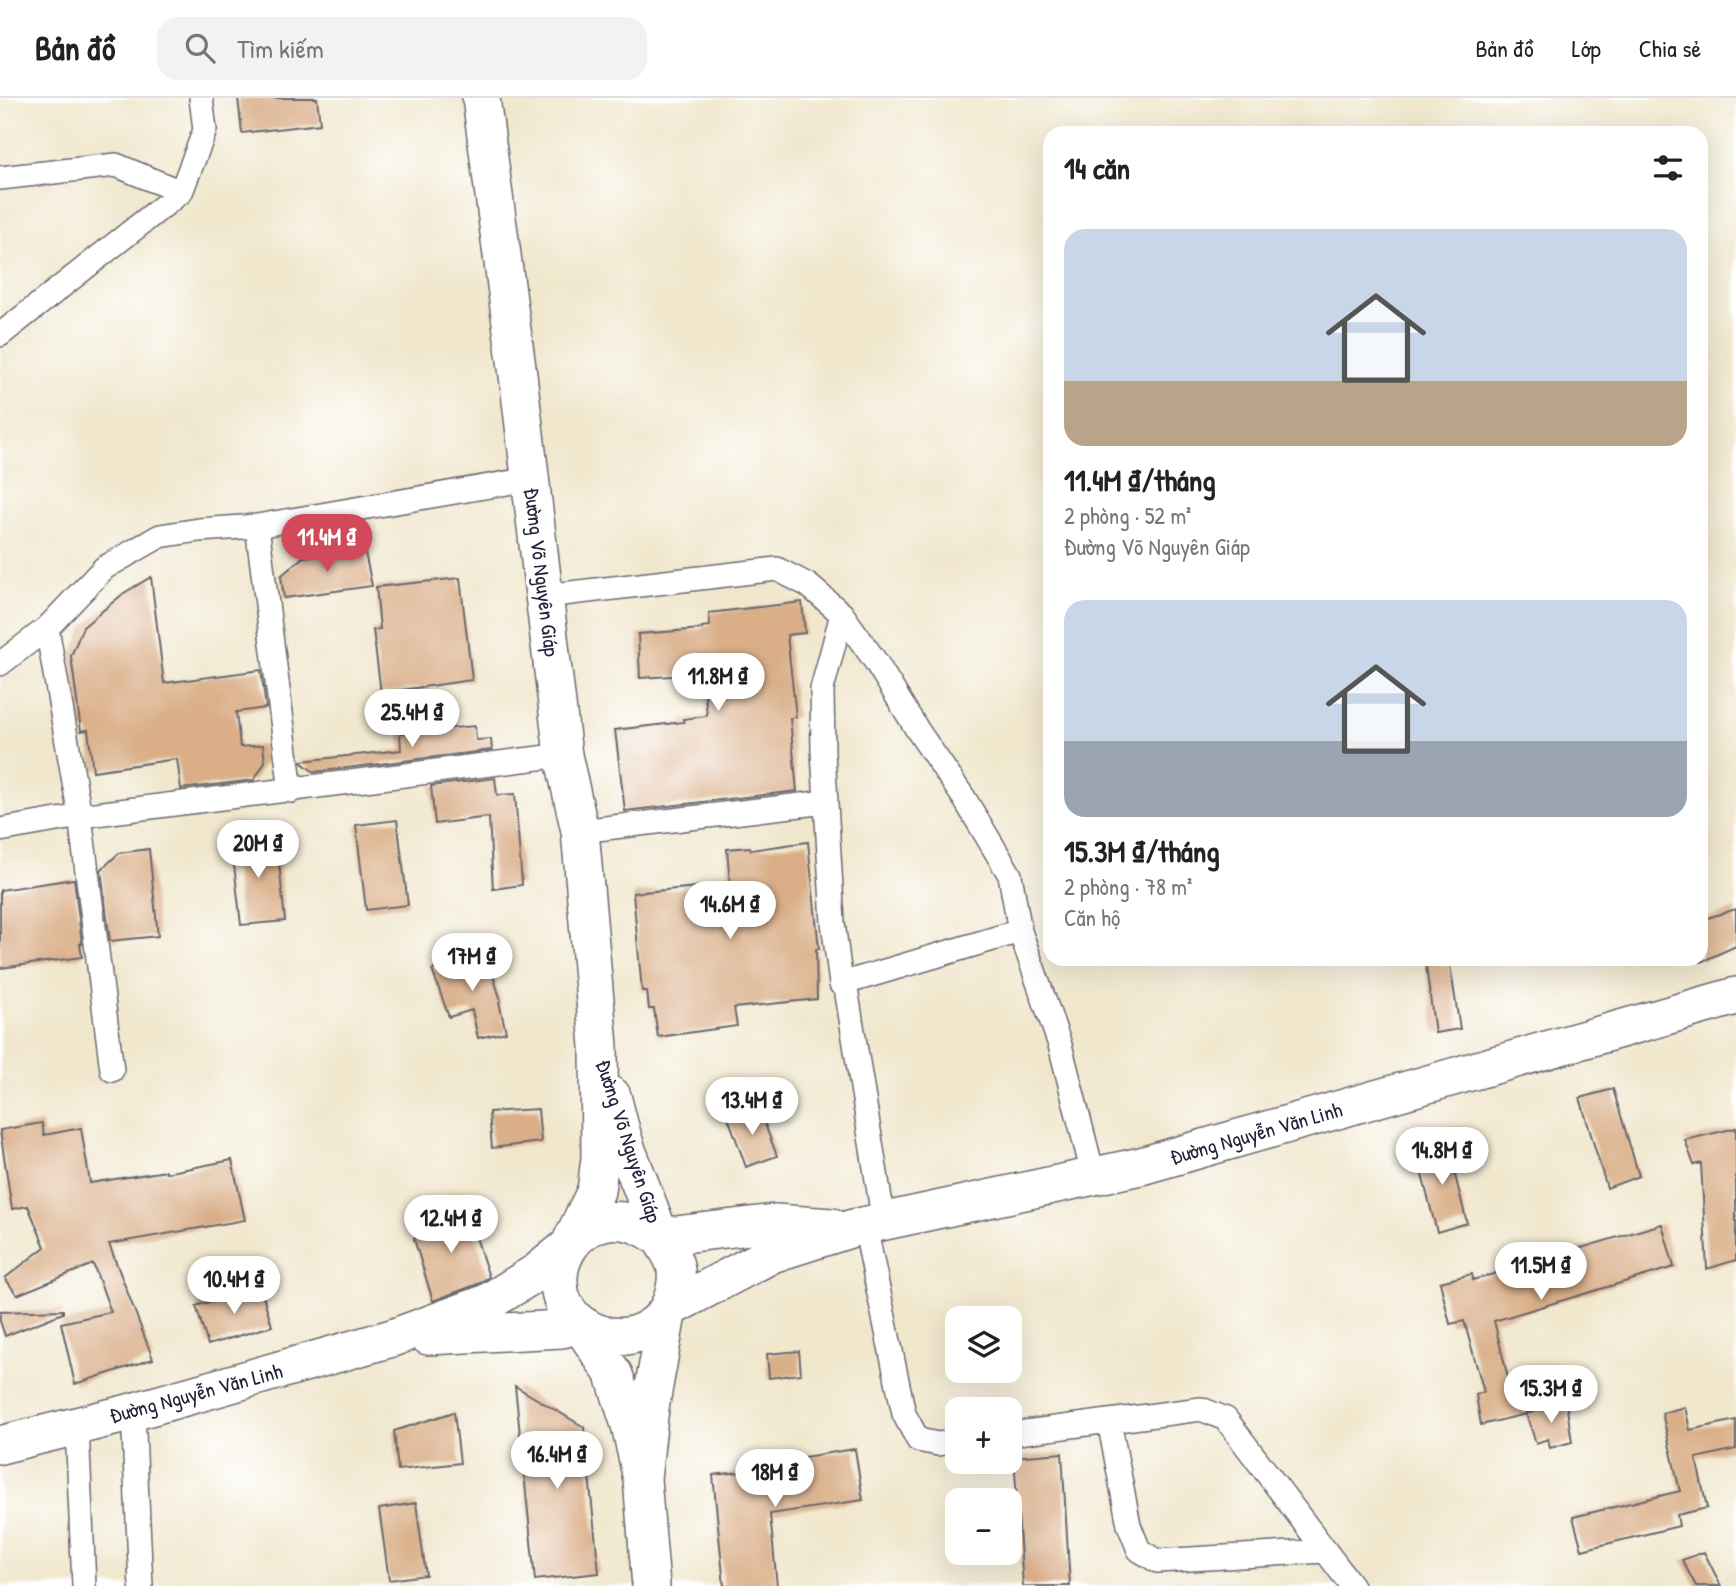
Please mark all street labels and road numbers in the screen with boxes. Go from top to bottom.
street label: Đường Võ Nguyên Giáp [517,486,567,658]
street label: Đường Võ Nguyên Giáp [589,1056,669,1226]
street label: Đường Nguyễn Văn Linh [1167,1095,1346,1171]
street label: Đường Nguyễn Văn Linh [106,1356,286,1430]

